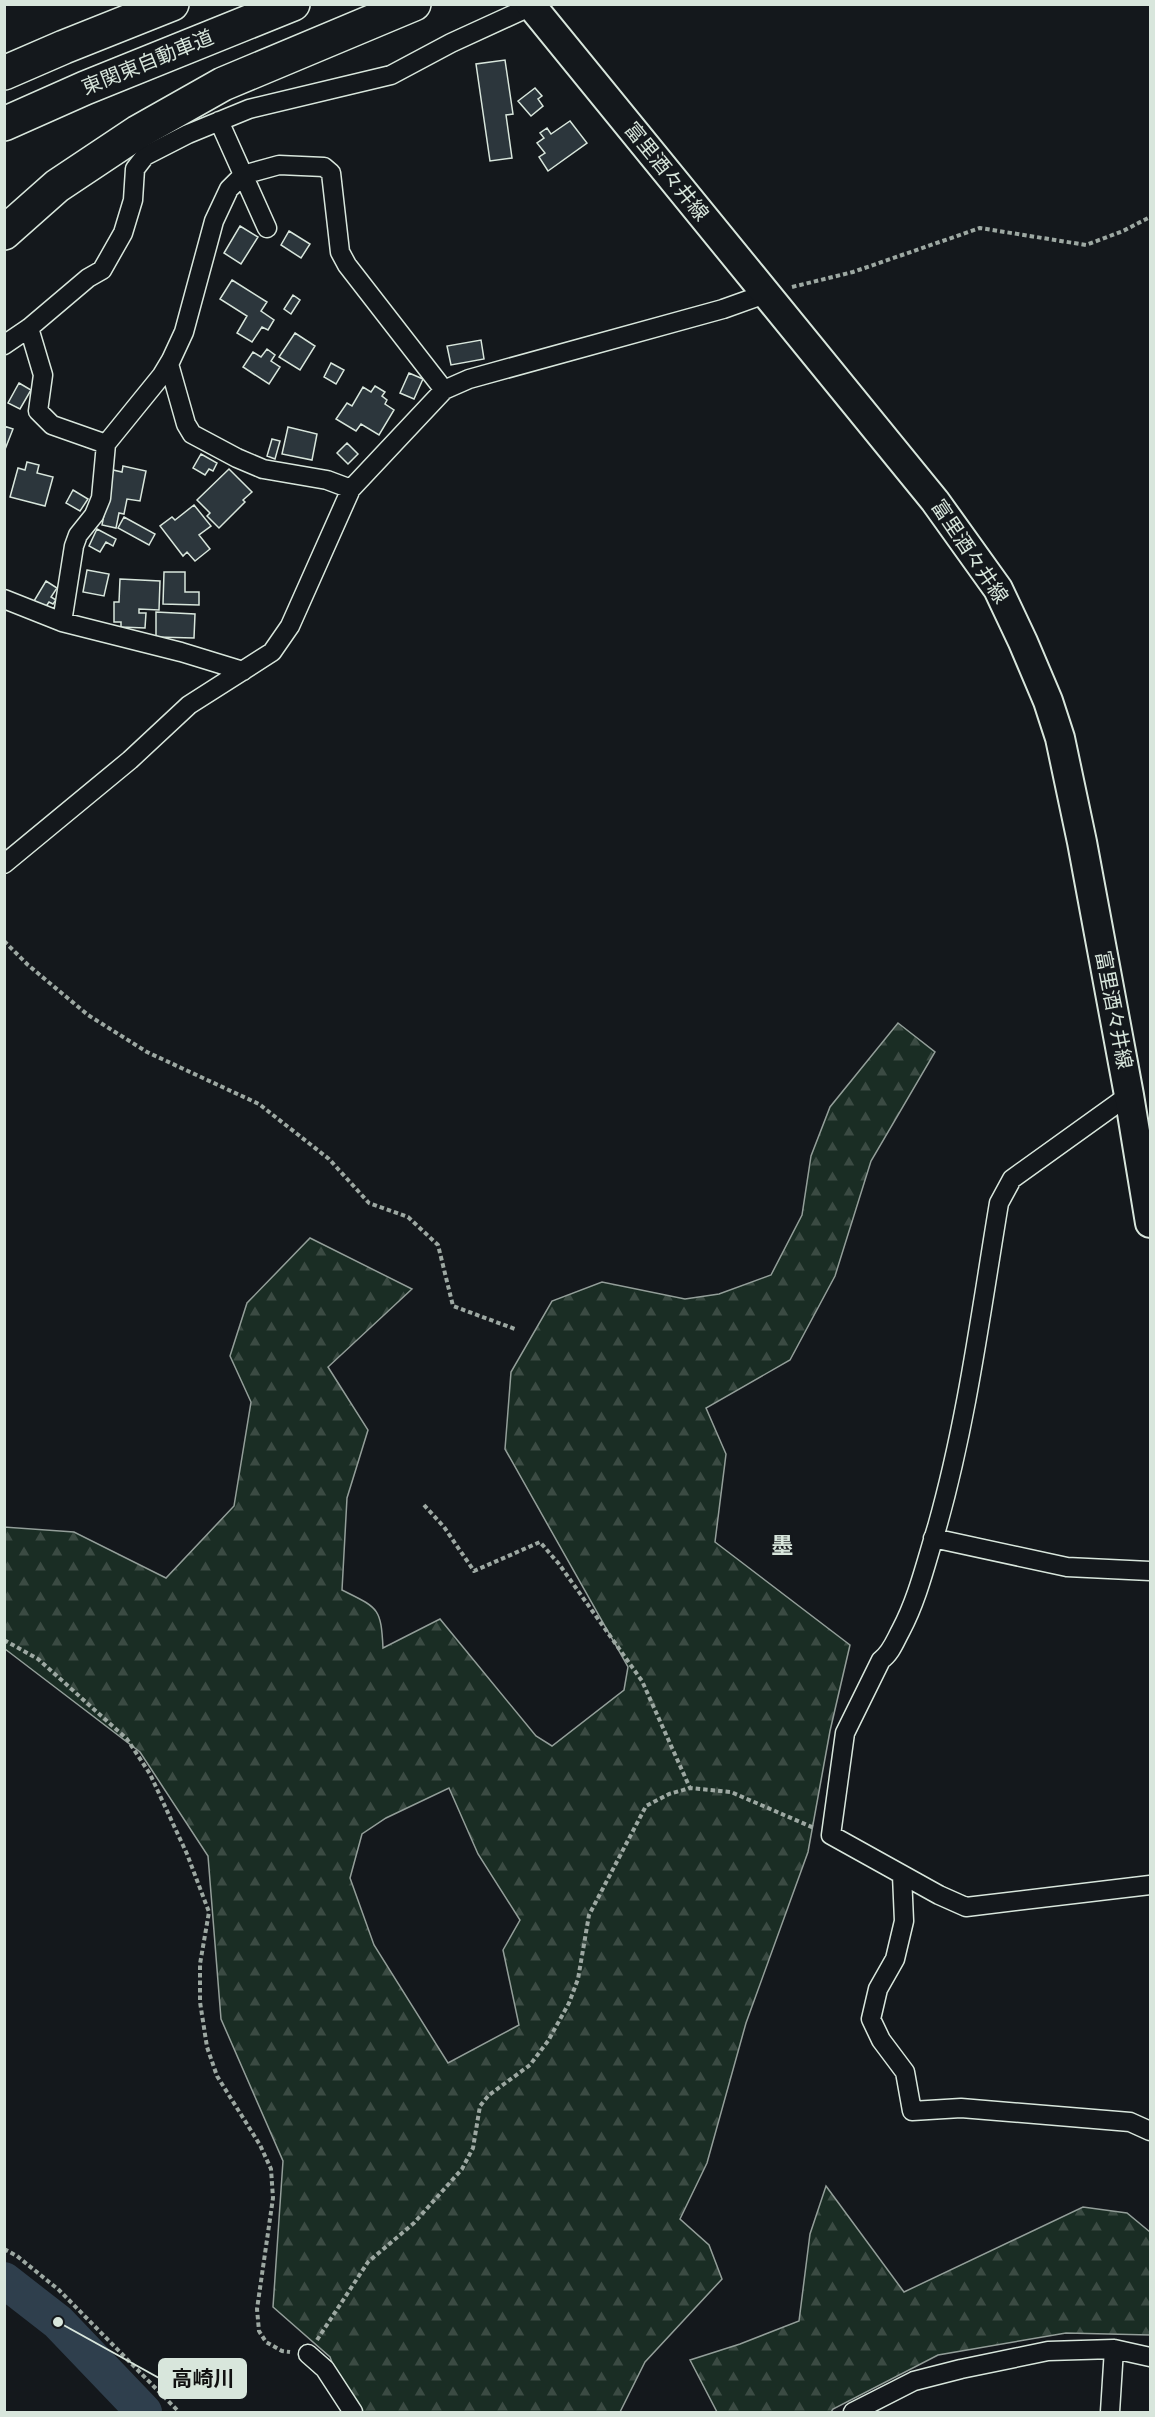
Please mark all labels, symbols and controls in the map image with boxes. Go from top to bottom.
street label: 東関東自動車道 [79,26,217,100]
street label: 富里酒々井線 [619,118,713,226]
street label: 富里酒々井線 [925,496,1013,608]
street label: 富里酒々井線 [1090,949,1136,1071]
district label: 墨 [771,1533,793,1560]
callout: 高崎川 [159,2359,246,2398]
text: 高崎川 [172,2367,235,2392]

